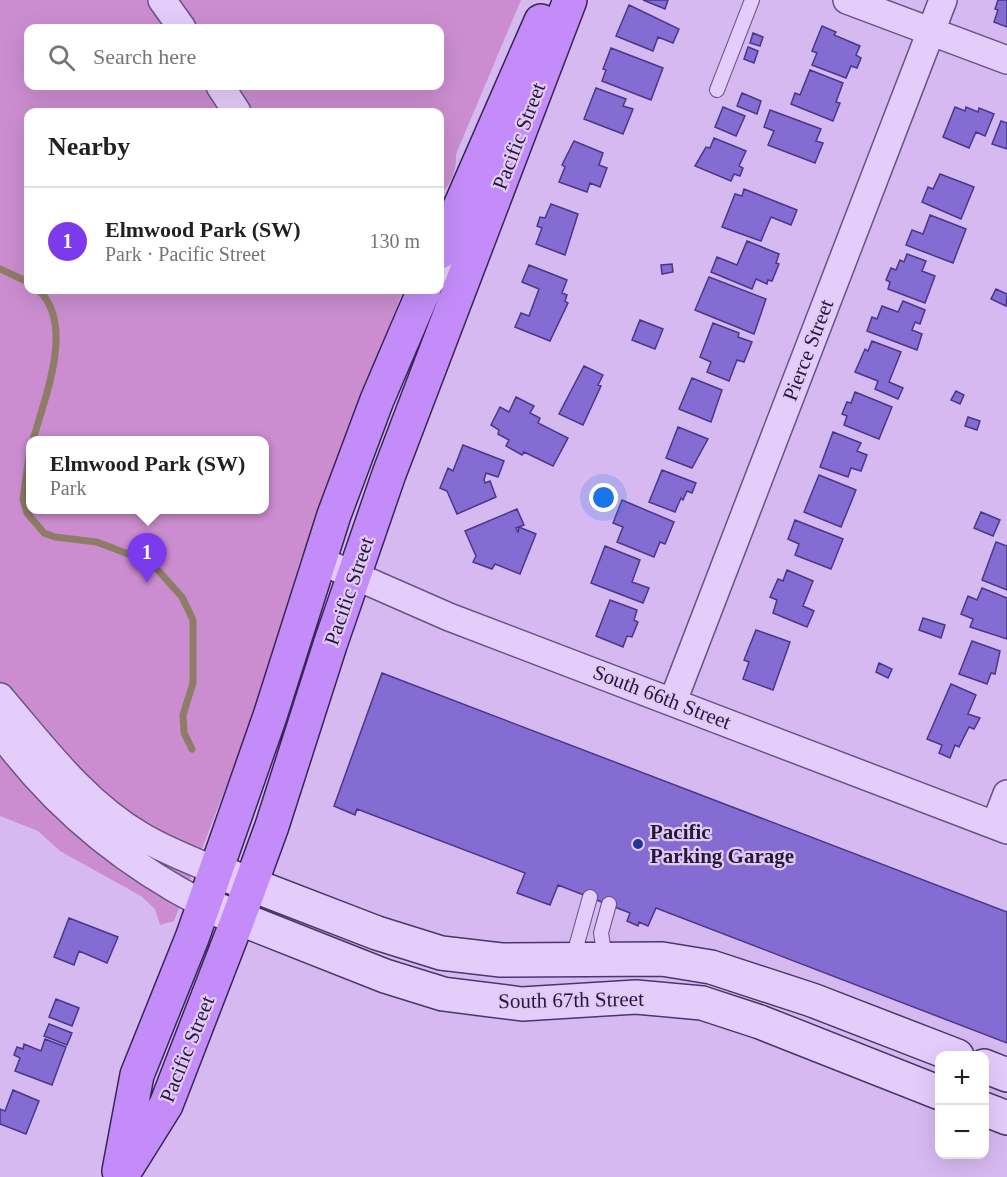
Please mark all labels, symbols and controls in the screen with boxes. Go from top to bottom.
search box [24,24,444,90]
icon: search [45,41,78,74]
text: Search here [93,44,196,69]
street label: Pacific Street [488,79,550,193]
text: Nearby [48,132,130,161]
text: Elmwood Park (SW) [105,217,301,242]
text: 1 [63,230,73,252]
text: 130 m [369,230,420,252]
text: Park · Pacific Street [105,243,266,265]
street label: Pierce Street [778,296,838,404]
popup [26,436,269,514]
text: Elmwood Park (SW) [50,451,245,476]
text: Park [50,477,86,499]
your location [589,483,618,512]
pin: 1 [128,534,166,583]
street label: Pacific Street [319,534,379,648]
street label: South 66th Street [590,660,735,734]
place label: Pacific Parking Garage [650,820,794,868]
marker: Pacific Parking Garage [631,837,645,851]
street label: South 67th Street [498,987,644,1013]
street label: Pacific Street [155,992,219,1106]
map controls [935,1051,989,1159]
button: + [935,1051,989,1105]
button: − [935,1105,989,1159]

